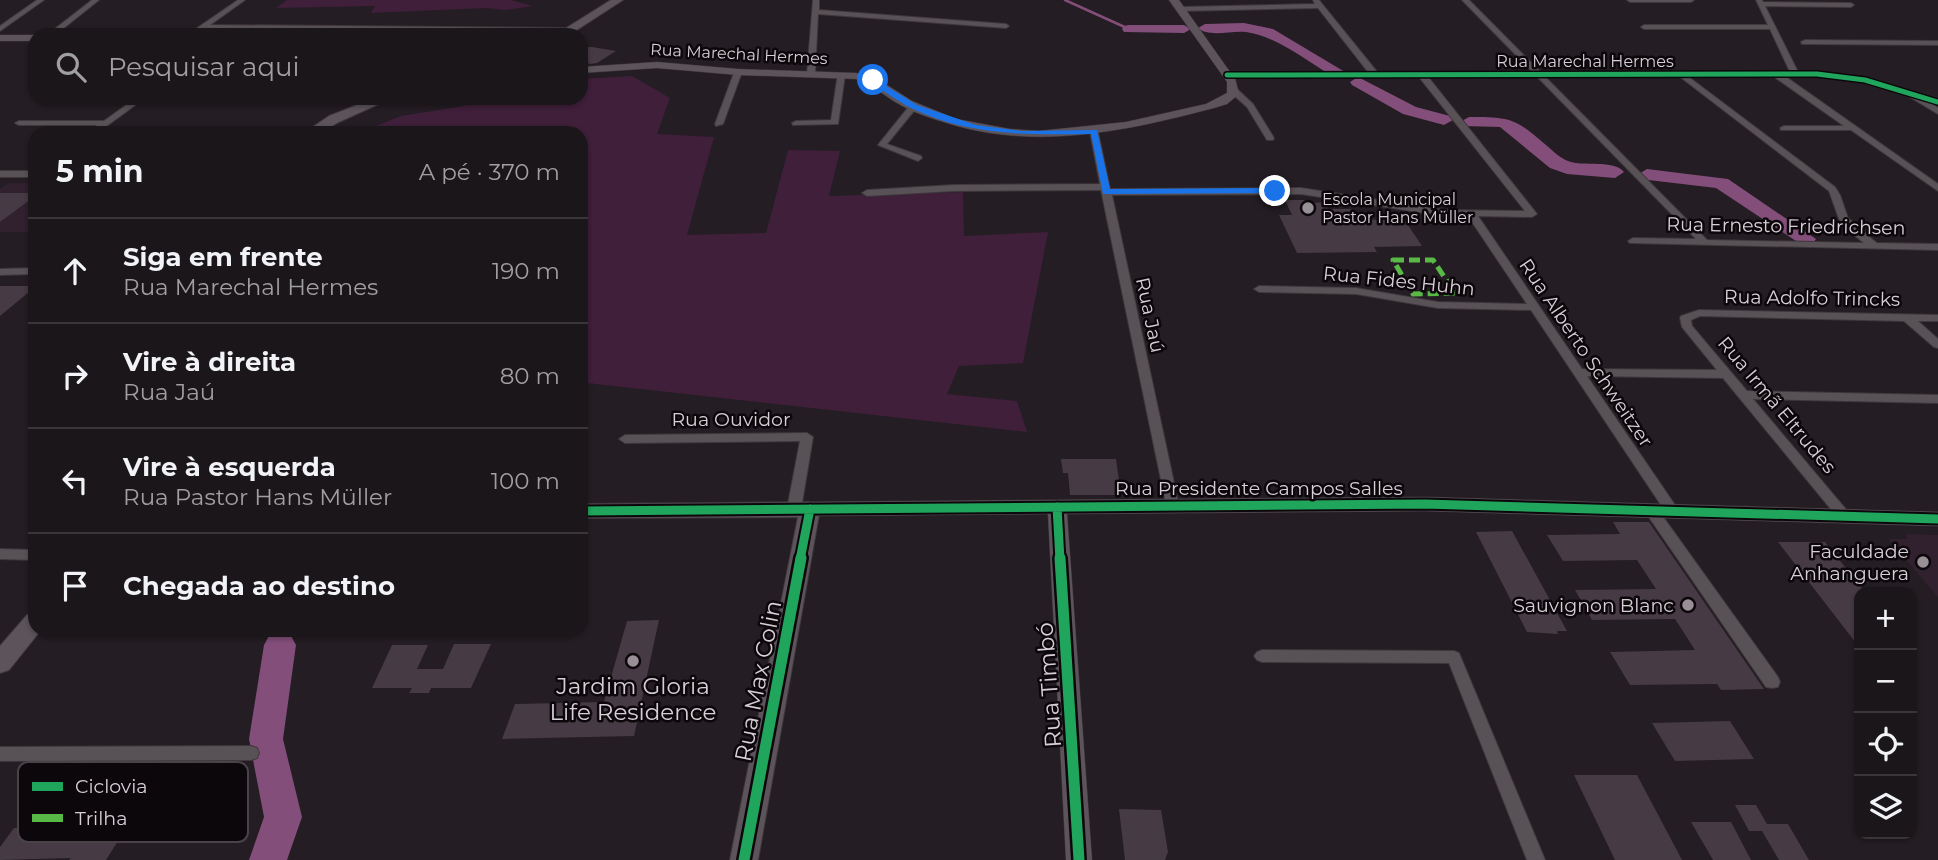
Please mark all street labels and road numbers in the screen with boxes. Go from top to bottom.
street label: Rua Marechal Hermes [650,40,828,68]
street label: Rua Marechal Hermes [1496,52,1674,71]
street label: Rua Ernesto Friedrichsen [1666,212,1906,240]
street label: Rua Alberto Schweitzer [1514,255,1658,451]
street label: Rua Fides Huhn [1322,262,1476,300]
street label: Rua Jaú [1131,275,1169,355]
street label: Rua Adolfo Trincks [1724,285,1900,311]
street label: Rua Irmã Eltrudes [1713,332,1841,478]
street label: Rua Ouvidor [671,408,791,431]
street label: Rua Presidente Campos Salles [1115,477,1403,500]
street label: Rua Max Colin [729,598,787,764]
street label: Rua Timbó [1031,621,1067,749]

